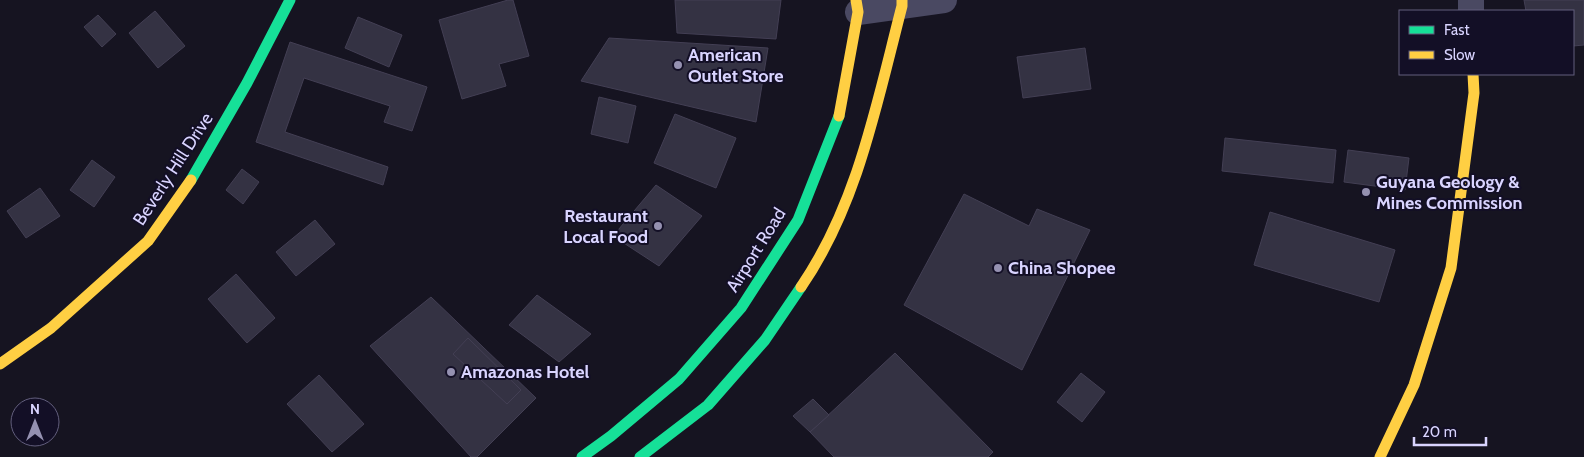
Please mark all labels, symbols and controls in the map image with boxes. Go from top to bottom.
legend [1399,10,1574,75]
text: Fast [1444,21,1469,39]
place label: American Outlet Store [688,44,784,87]
text: Slow [1444,46,1475,64]
marker: American Outlet Store [672,59,684,71]
street label: Beverly Hill Drive [128,108,218,230]
place label: Guyana Geology & Mines Commission [1376,171,1522,214]
marker: Guyana Geology & Mines Commission [1360,186,1372,198]
street label: Airport Road [721,204,791,296]
place label: Restaurant Local Food [563,205,648,248]
marker: Restaurant Local Food [652,220,664,232]
place label: China Shopee [1008,257,1116,279]
marker: China Shopee [992,262,1004,274]
place label: Amazonas Hotel [461,361,590,383]
marker: Amazonas Hotel [445,366,457,378]
north arrow [10,397,60,447]
text: N [30,400,40,418]
scale bar [1414,414,1486,446]
text: 20 m [1422,423,1457,441]

